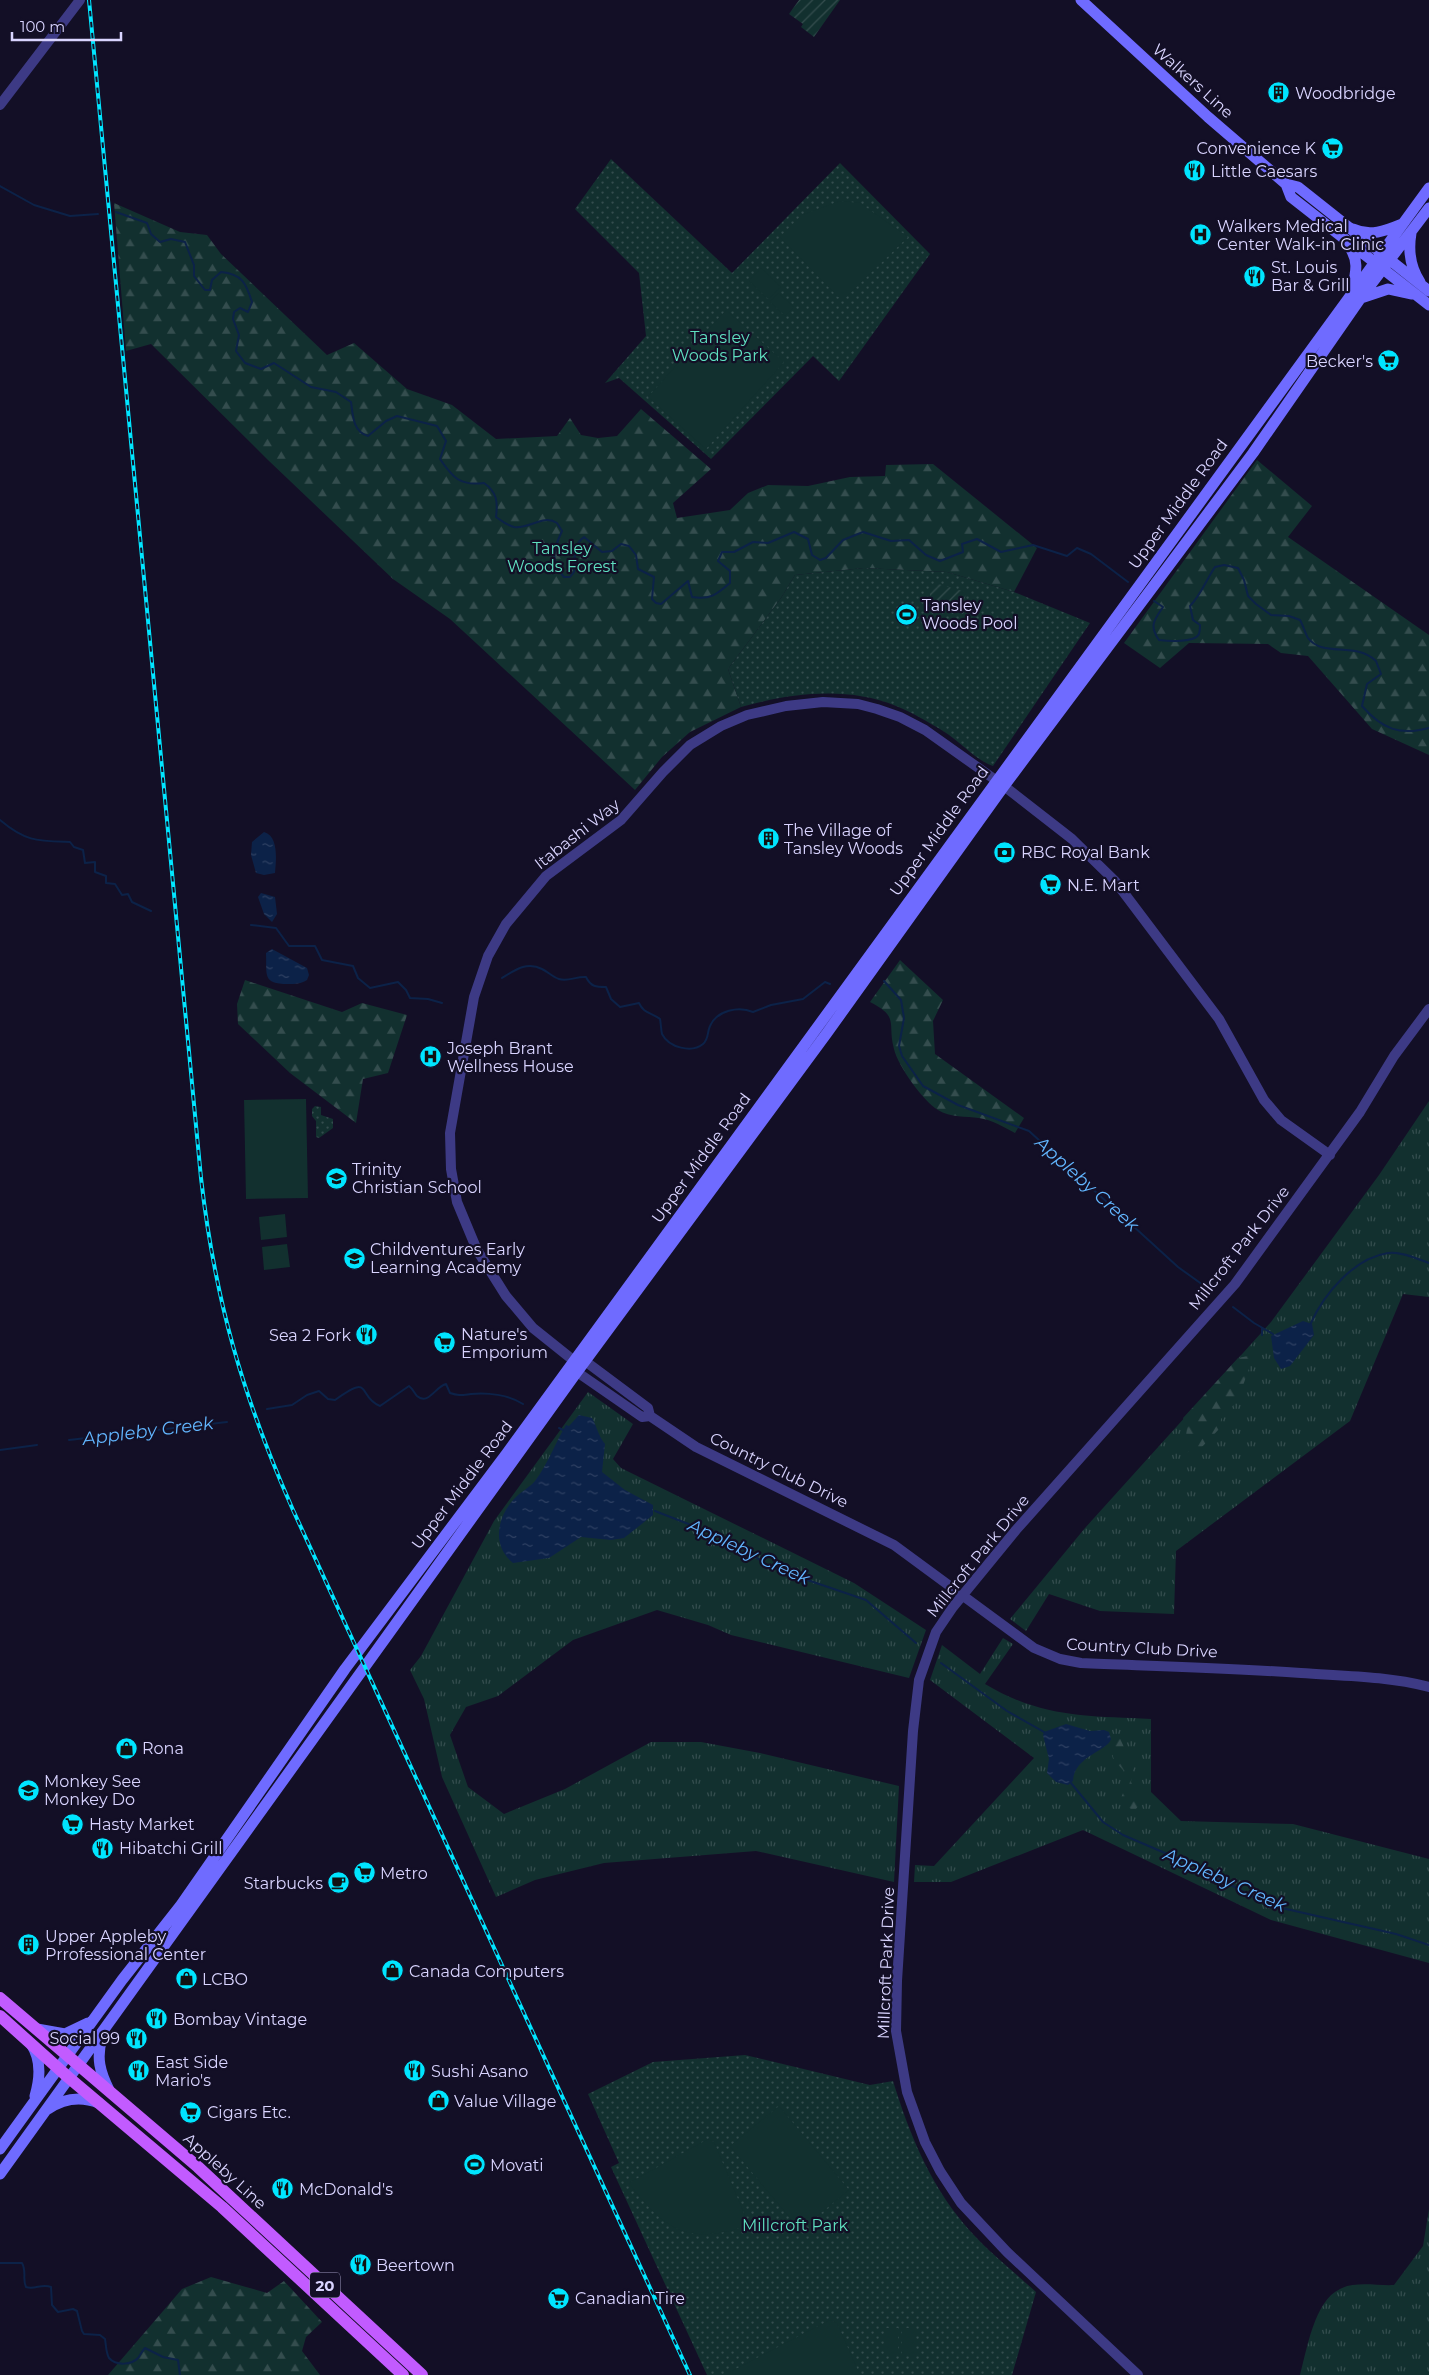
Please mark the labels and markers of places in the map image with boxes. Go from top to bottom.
building icon: Woodbridge [1267,81,1291,105]
place label: Woodbridge [1295,84,1396,103]
supermarket icon: Convenience K [1320,136,1344,160]
place label: Convenience K [1197,139,1317,158]
restaurant icon: Little Caesars [1183,159,1207,183]
place label: Little Caesars [1211,162,1317,181]
place label: Walkers Medical Center Walk-in Clinic [1217,217,1384,254]
hospital icon: Walkers Medical Center Walk-in Clinic [1189,223,1213,247]
place label: St. Louis Bar & Grill [1271,258,1350,295]
restaurant icon: St. Louis Bar & Grill [1243,264,1267,288]
supermarket icon: Becker's [1377,349,1401,373]
place label: Becker's [1306,352,1373,371]
place label: Tansley Woods Pool [922,596,1017,633]
sports icon: Tansley Woods Pool [894,602,918,626]
place label: The Village of Tansley Woods [784,821,903,858]
building icon: The Village of Tansley Woods [756,827,780,851]
bank icon: RBC Royal Bank [993,840,1017,864]
place label: RBC Royal Bank [1021,843,1150,862]
supermarket icon: N.E. Mart [1039,873,1063,897]
place label: N.E. Mart [1067,876,1140,895]
place label: Joseph Brant Wellness House [446,1039,574,1076]
hospital icon: Joseph Brant Wellness House [419,1045,443,1069]
place label: Trinity Christian School [352,1160,482,1197]
school or university icon: Trinity Christian School [324,1166,348,1190]
place label: Childventures Early Learning Academy [370,1240,525,1277]
school or university icon: Childventures Early Learning Academy [342,1246,366,1270]
restaurant icon: Sea 2 Fork [355,1323,379,1347]
place label: Nature's Emporium [461,1325,548,1362]
place label: Sea 2 Fork [269,1326,351,1345]
supermarket icon: Nature's Emporium [433,1331,457,1355]
shop icon: Rona [114,1736,138,1760]
place label: Rona [142,1739,184,1758]
place label: Monkey See Monkey Do [44,1772,141,1809]
school or university icon: Monkey See Monkey Do [16,1778,40,1802]
supermarket icon: Hasty Market [61,1812,85,1836]
place label: Hasty Market [89,1815,195,1834]
restaurant icon: Hibatchi Grill [91,1836,115,1860]
place label: Hibatchi Grill [119,1839,223,1858]
supermarket icon: Metro [352,1861,376,1885]
place label: Metro [380,1864,428,1883]
cafe icon: Starbucks [327,1871,351,1895]
place label: Starbucks [244,1874,323,1893]
place label: Upper Appleby Prrofessional Center [45,1927,206,1964]
building icon: Upper Appleby Prrofessional Center [17,1933,41,1957]
shop icon: Canada Computers [381,1959,405,1983]
place label: Canada Computers [409,1962,564,1981]
shop icon: LCBO [174,1967,198,1991]
place label: LCBO [202,1970,248,1989]
restaurant icon: Bombay Vintage [145,2007,169,2031]
place label: Bombay Vintage [173,2010,307,2029]
restaurant icon: Social 99 [124,2026,148,2050]
place label: Social 99 [50,2029,120,2048]
place label: East Side Mario's [155,2053,228,2090]
restaurant icon: East Side Mario's [127,2059,151,2083]
restaurant icon: Sushi Asano [403,2059,427,2083]
place label: Sushi Asano [431,2062,528,2081]
shop icon: Value Village [426,2089,450,2113]
place label: Value Village [454,2092,557,2111]
supermarket icon: Cigars Etc. [179,2100,203,2124]
place label: Cigars Etc. [207,2103,291,2122]
sports icon: Movati [462,2153,486,2177]
place label: Movati [490,2156,544,2175]
restaurant icon: McDonald's [271,2177,295,2201]
place label: McDonald's [299,2180,393,2199]
restaurant icon: Beertown [348,2253,372,2277]
place label: Beertown [376,2256,455,2275]
supermarket icon: Canadian Tire [547,2286,571,2310]
place label: Canadian Tire [575,2289,685,2308]

